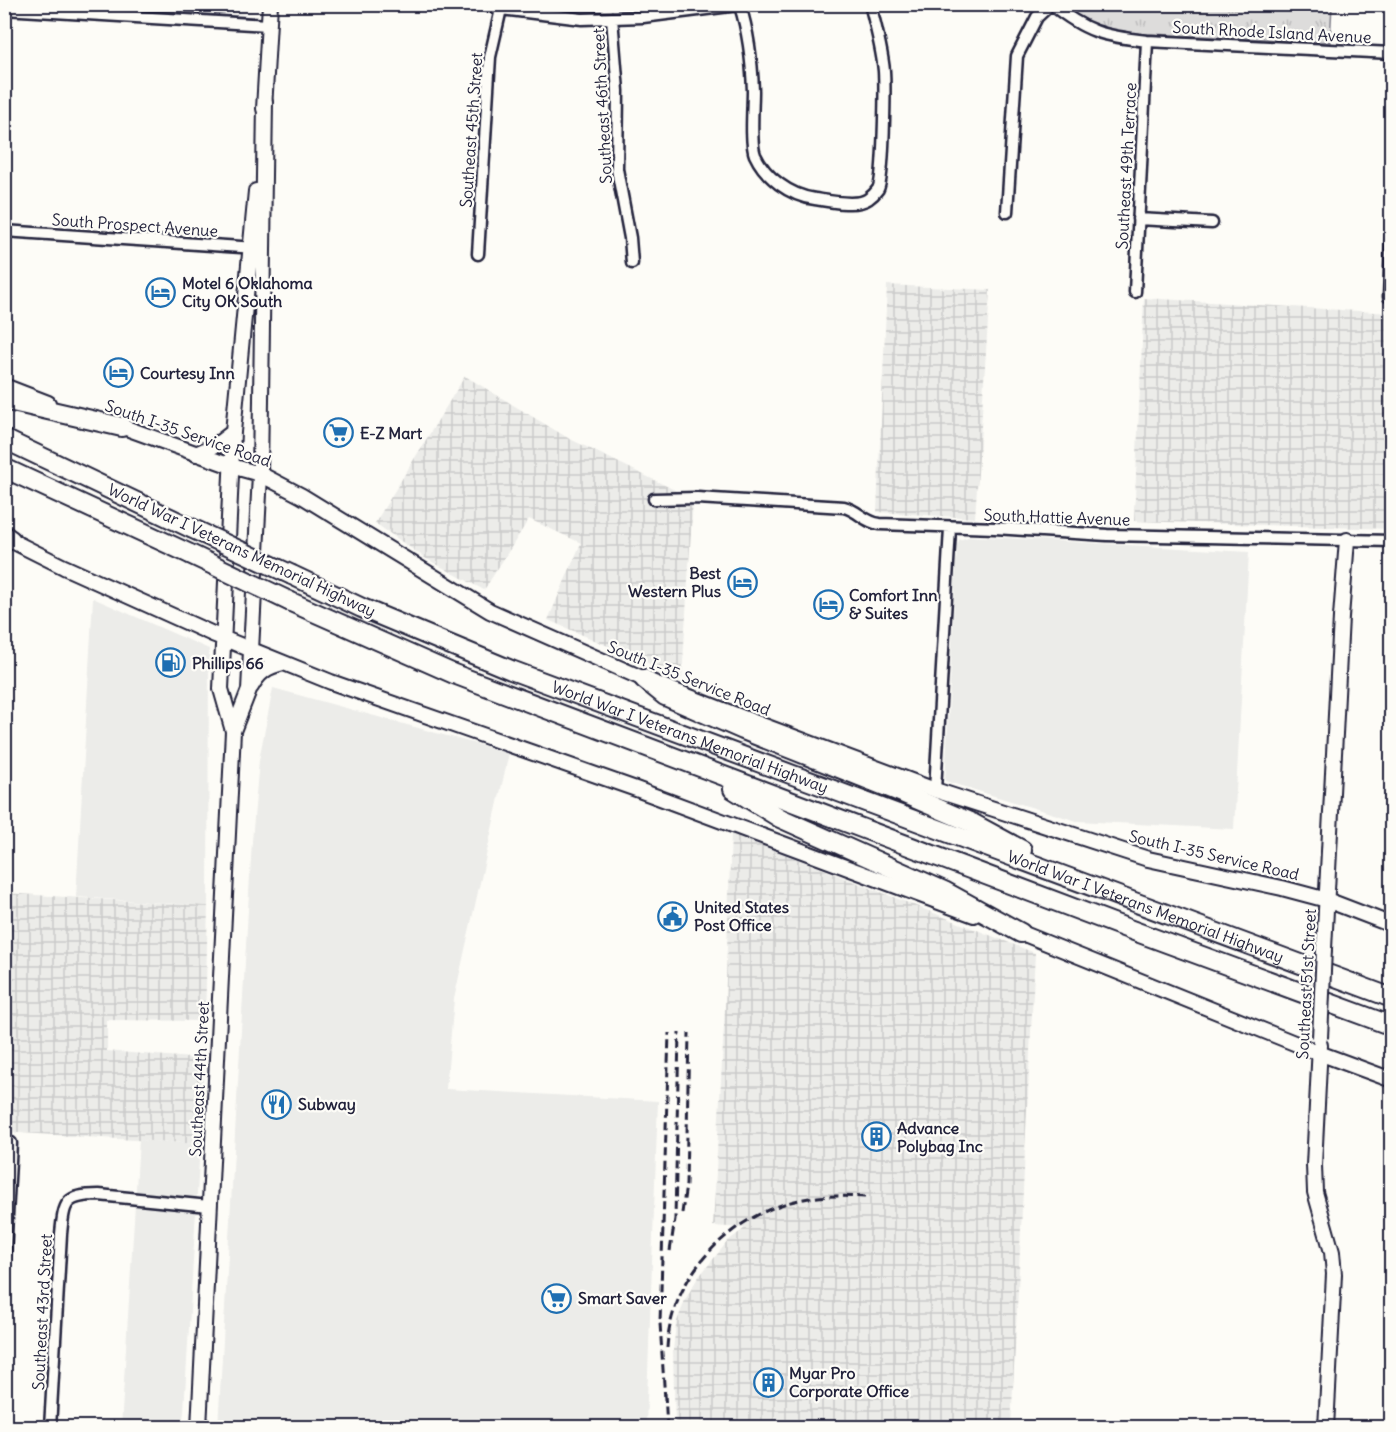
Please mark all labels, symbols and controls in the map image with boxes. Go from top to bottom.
street label: South Rhode Island Avenue [1172,17,1372,47]
street label: Southeast 46th Street [588,27,616,184]
street label: Southeast 45th Street [456,51,486,208]
street label: Southeast 49th Terrace [1112,82,1140,250]
street label: South Prospect Avenue [51,209,219,241]
place label: Motel 6 Oklahoma City OK South [182,273,313,312]
hotel icon: Motel 6 Oklahoma City OK South [145,276,177,308]
hotel icon: Courtesy Inn [103,357,135,389]
place label: Courtesy Inn [140,363,235,384]
street label: South I-35 Service Road [102,395,274,471]
supermarket icon: E-Z Mart [323,417,355,449]
place label: E-Z Mart [360,423,423,443]
street label: World War I Veterans Memorial Highway [105,479,379,621]
street label: South Hattie Avenue [983,504,1131,530]
place label: Best Western Plus [628,563,722,601]
hotel icon: Best Western Plus [726,566,758,598]
place label: Comfort Inn & Suites [849,585,937,623]
hotel icon: Comfort Inn & Suites [812,588,844,620]
street label: South I-35 Service Road [605,636,773,720]
fuel station icon: Phillips 66 [155,647,187,679]
place label: Phillips 66 [192,653,264,674]
street label: World War I Veterans Memorial Highway [549,676,831,797]
street label: South I-35 Service Road [1127,826,1301,884]
street label: World War I Veterans Memorial Highway [1005,846,1287,967]
place label: United States Post Office [694,897,789,935]
public building icon: United States Post Office [657,900,689,932]
street label: Southeast 51st Street [1292,908,1320,1060]
street label: Southeast 44th Street [185,1000,213,1157]
restaurant icon: Subway [261,1088,293,1120]
place label: Subway [298,1094,356,1115]
place label: Advance Polybag Inc [897,1118,983,1157]
building icon: Advance Polybag Inc [860,1121,892,1153]
street label: Southeast 43rd Street [28,1233,56,1391]
supermarket icon: Smart Saver [541,1282,573,1314]
place label: Smart Saver [578,1288,667,1308]
place label: Myar Pro Corporate Office [789,1363,909,1402]
building icon: Myar Pro Corporate Office [752,1366,784,1398]

